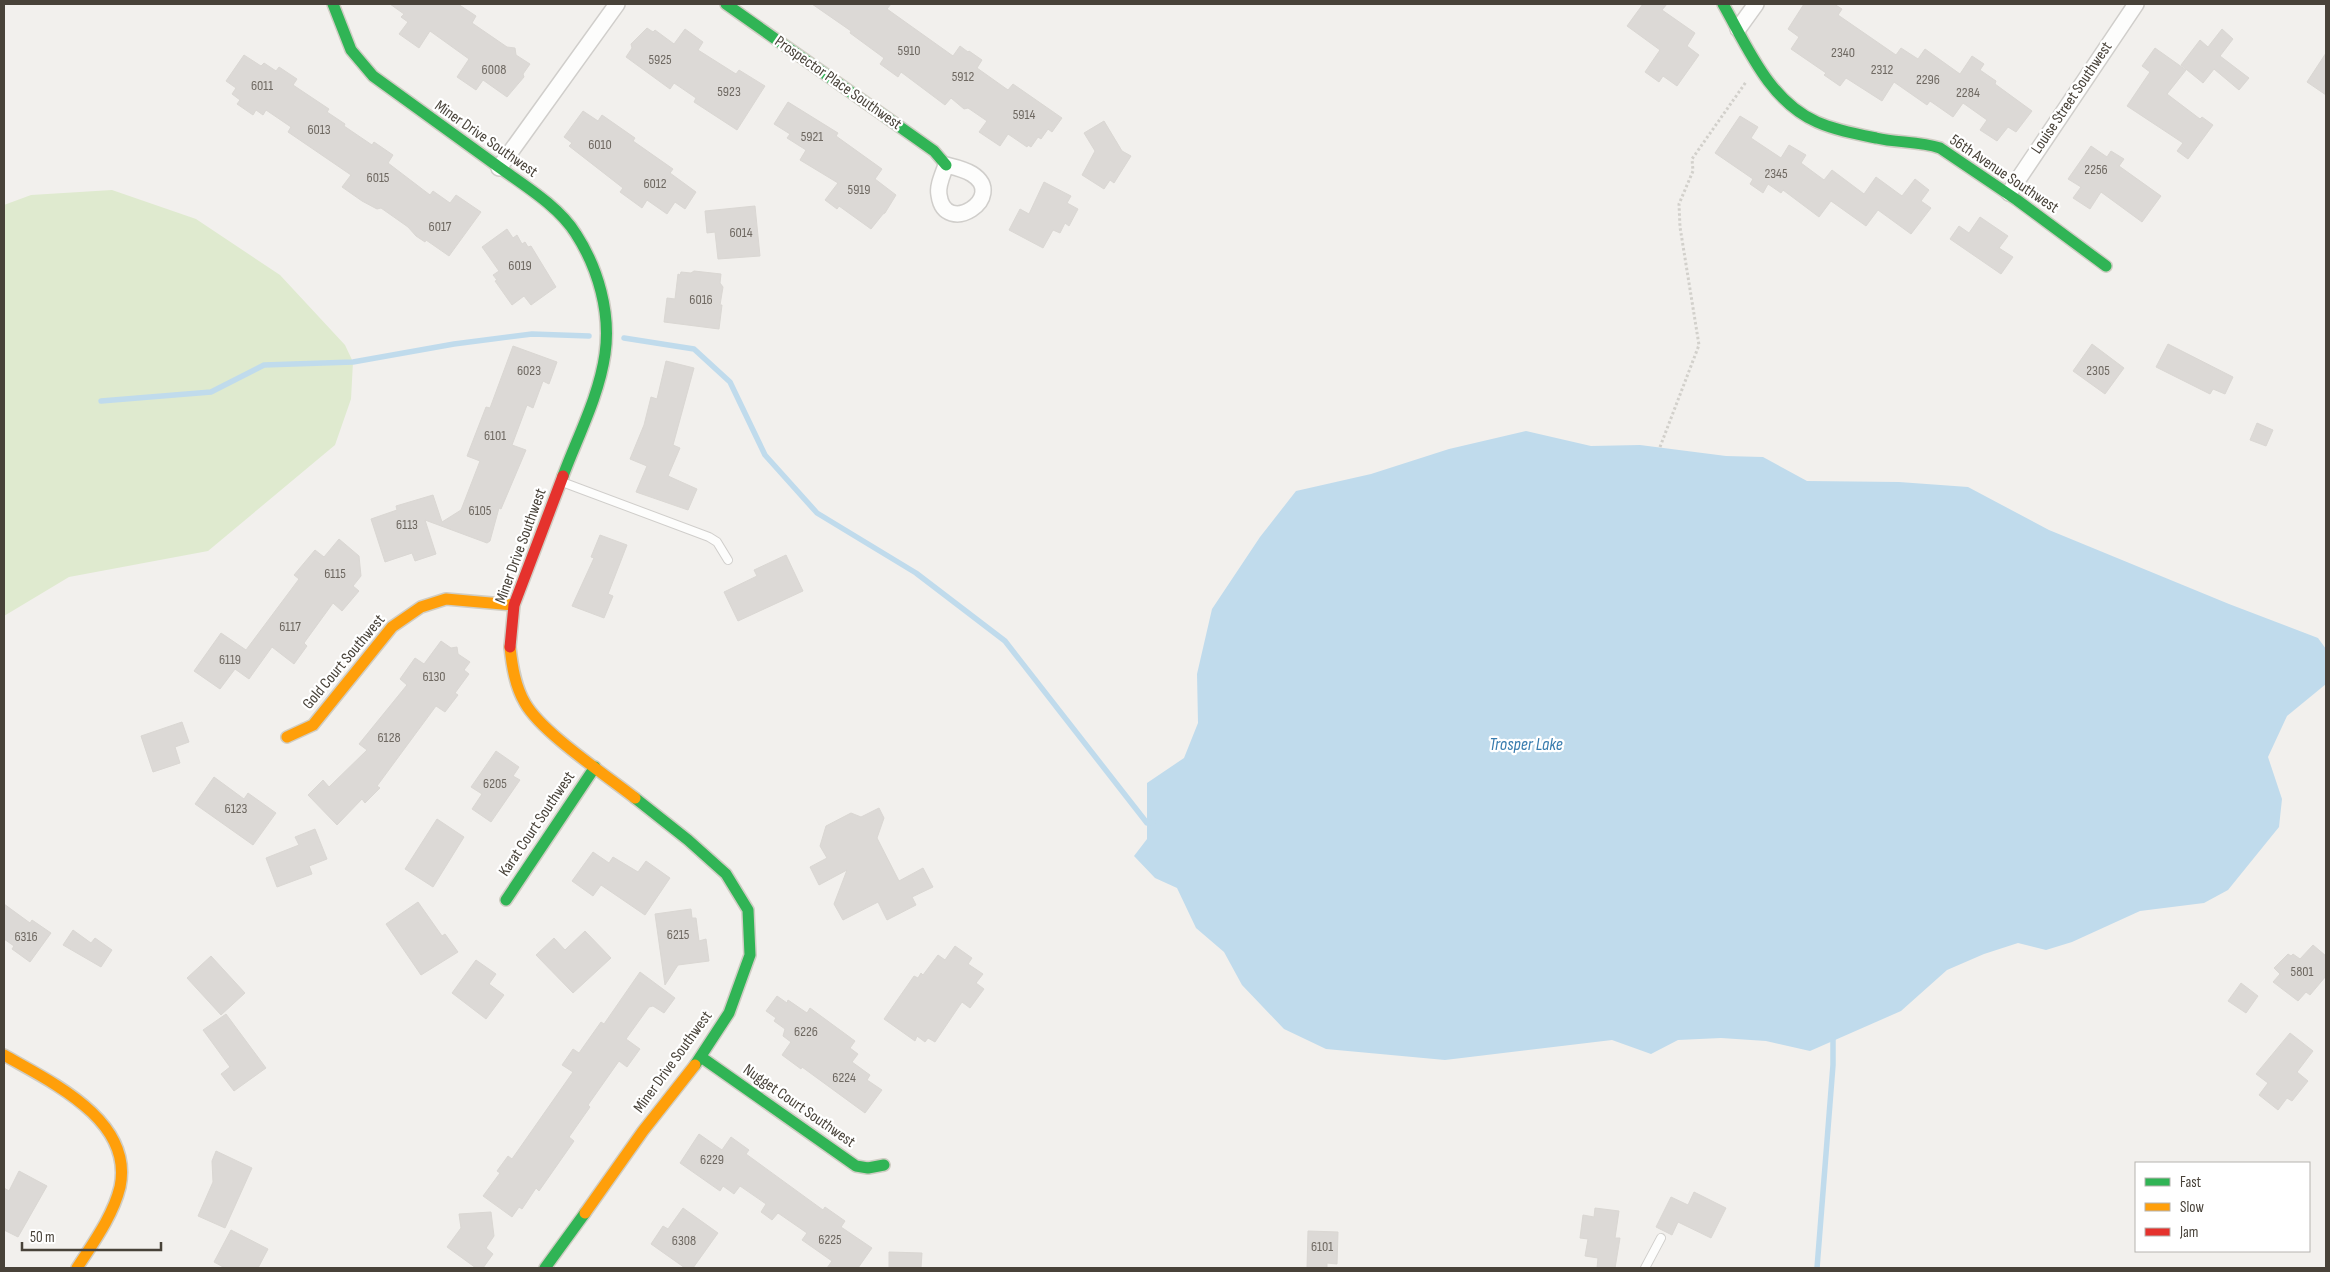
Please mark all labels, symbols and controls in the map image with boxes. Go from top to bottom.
street label: Prospector Place Southwest [771,32,905,134]
street label: Louise Street Southwest [2028,38,2117,158]
house number: 5910 [898,42,920,59]
house number: 2340 [1831,44,1855,61]
house number: 5925 [648,51,672,68]
house number: 6008 [482,61,506,78]
house number: 2312 [1871,61,1893,78]
house number: 5912 [952,68,975,85]
house number: 2296 [1916,71,1940,88]
house number: 6011 [251,77,273,94]
house number: 5923 [717,83,741,100]
house number: 2284 [1956,84,1980,101]
street label: Miner Drive Southwest [431,96,541,182]
house number: 5914 [1013,106,1035,123]
house number: 6013 [307,121,331,138]
house number: 5921 [801,128,823,145]
street label: 56th Avenue Southwest [1946,131,2062,218]
house number: 6010 [588,136,612,153]
house number: 2256 [2084,161,2108,178]
house number: 2345 [1764,165,1788,182]
house number: 6015 [367,169,390,186]
house number: 6012 [643,175,667,192]
house number: 5919 [848,181,870,198]
house number: 6017 [429,218,452,235]
house number: 6014 [729,224,753,241]
house number: 6019 [508,257,532,274]
house number: 6016 [689,291,713,308]
house number: 6023 [517,362,541,379]
house number: 2305 [2086,362,2110,379]
house number: 6101 [484,427,506,444]
street label: Miner Drive Southwest [491,486,551,606]
house number: 6105 [469,502,492,519]
house number: 6113 [396,516,418,533]
house number: 6115 [324,565,346,582]
street label: Gold Court Southwest [299,611,389,713]
house number: 6117 [279,618,301,635]
house number: 6119 [219,651,241,668]
house number: 6130 [422,668,446,685]
house number: 6128 [377,729,401,746]
water label: Trosper Lake [1489,734,1563,755]
street label: Karat Court Southwest [495,768,579,880]
house number: 6205 [483,775,507,792]
house number: 6123 [225,800,248,817]
house number: 6215 [667,926,690,943]
house number: 6316 [14,928,38,945]
house number: 5801 [2291,963,2314,980]
street label: Miner Drive Southwest [630,1007,716,1117]
house number: 6226 [794,1023,818,1040]
street label: Nugget Court Southwest [739,1060,859,1152]
house number: 6224 [832,1069,856,1086]
house number: 6229 [700,1151,724,1168]
legend [2135,1162,2310,1252]
text: Fast [2180,1173,2202,1192]
text: Slow [2180,1198,2204,1217]
scale bar [22,1220,161,1252]
text: Jam [2179,1223,2198,1242]
text: 50 m [30,1228,55,1247]
house number: 6225 [818,1231,842,1248]
house number: 6308 [672,1232,696,1249]
house number: 6101 [1311,1238,1333,1255]

